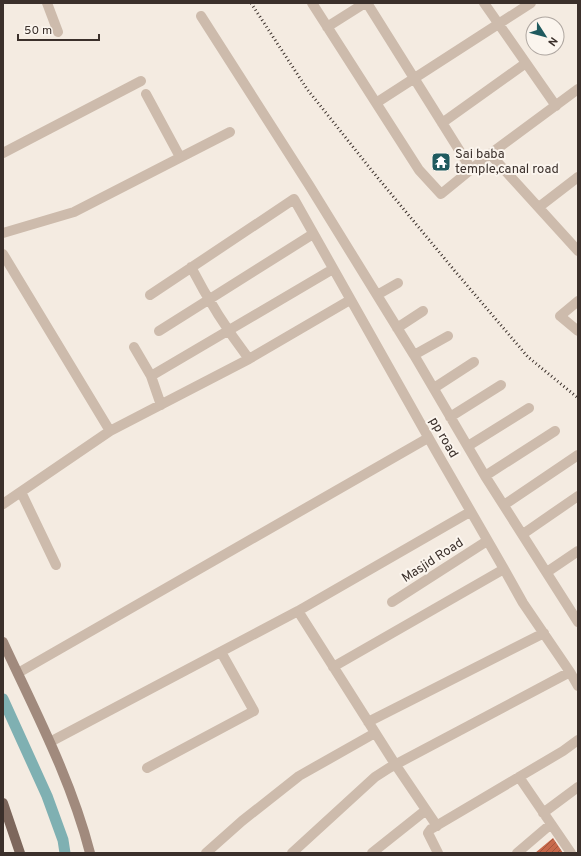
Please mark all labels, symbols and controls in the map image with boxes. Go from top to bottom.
scale bar [18,16,99,42]
north arrow [525,16,565,56]
text: 50 m [24,23,52,39]
text: N [544,34,560,49]
place label: Sai baba temple,canal road [455,147,559,178]
temple icon: Sai baba temple,canal road [430,151,452,173]
street label: pp road [425,415,461,461]
street label: Masjid Road [399,535,467,587]

